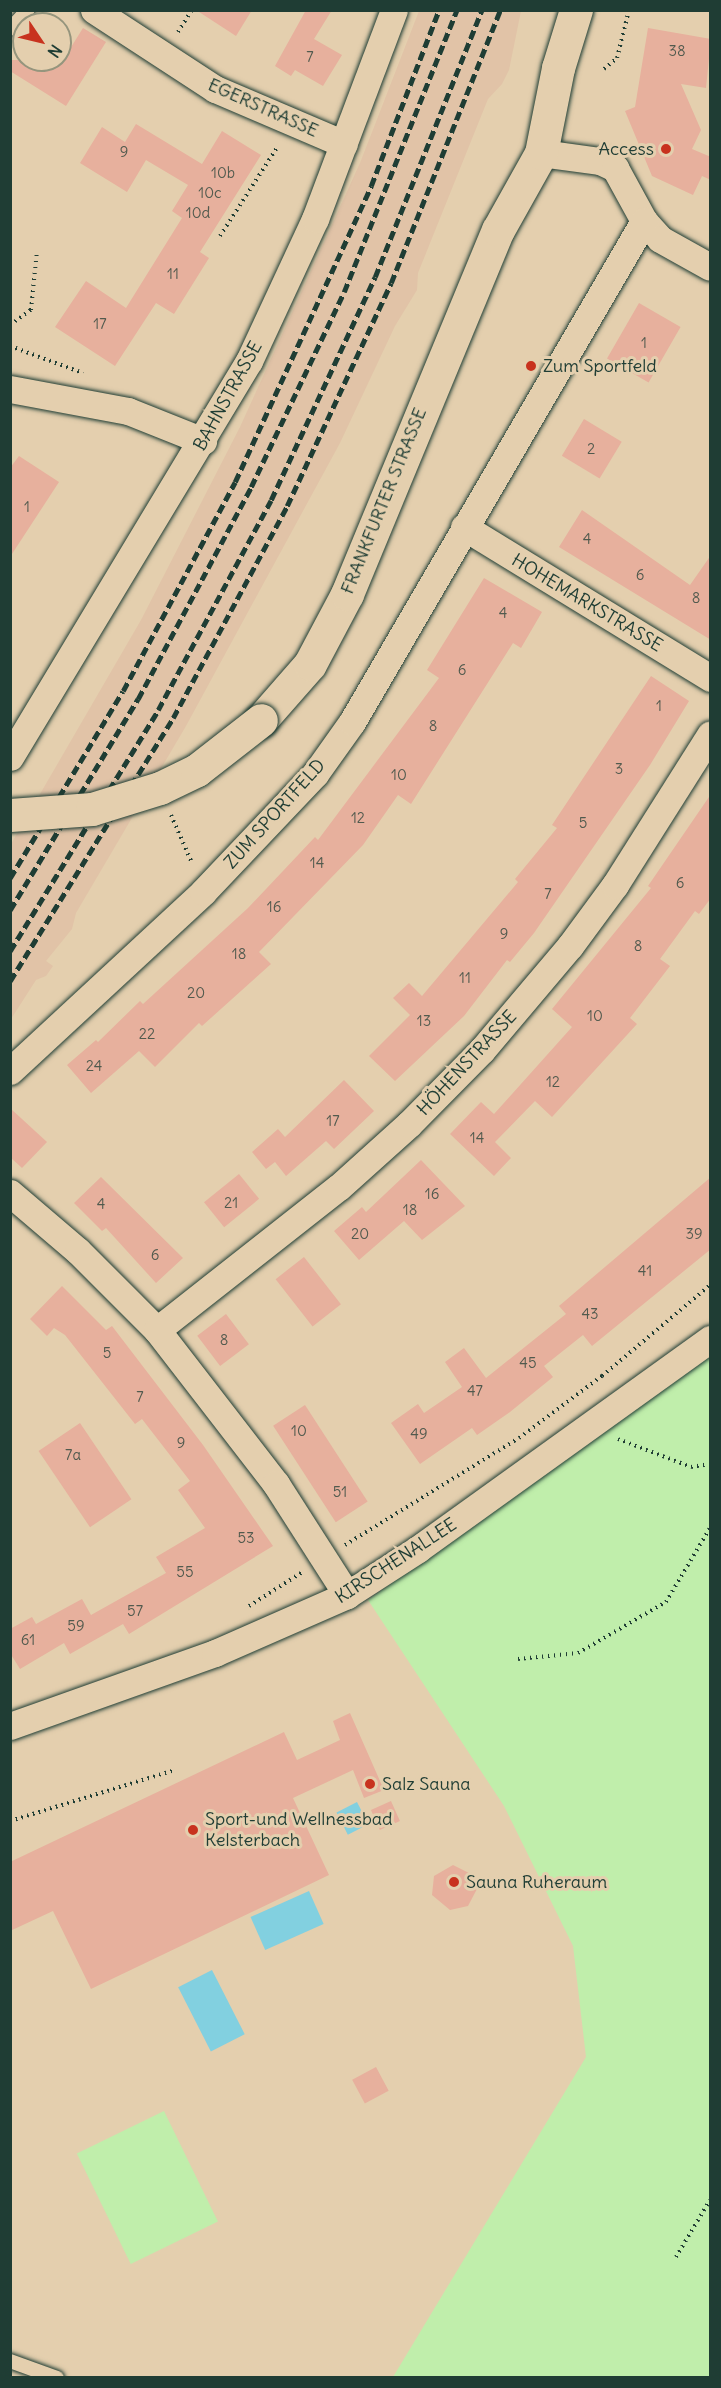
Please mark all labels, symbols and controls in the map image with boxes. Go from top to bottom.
north arrow [12,12,72,72]
text: N [44,41,66,61]
house number: 38 [668,42,686,60]
house number: 7 [306,48,314,66]
street label: EGERSTRASSE [205,74,321,142]
place label: Access [599,138,654,160]
marker: Access [659,142,673,156]
house number: 9 [120,143,128,161]
house number: 10b [211,164,235,182]
house number: 10c [198,184,222,202]
house number: 10d [186,204,210,222]
house number: 11 [167,265,179,283]
house number: 17 [93,315,107,333]
house number: 1 [641,334,647,352]
street label: BAHNSTRASSE [189,338,267,454]
place label: Zum Sportfeld [543,355,657,377]
marker: Zum Sportfeld [524,359,538,373]
street label: FRANKFURTER STRASSE [337,405,431,597]
house number: 2 [587,440,595,458]
house number: 1 [24,498,30,516]
house number: 4 [583,530,591,548]
street label: HOHEMARKSTRASSE [508,549,666,657]
house number: 6 [636,566,644,584]
house number: 8 [692,589,700,607]
house number: 4 [499,604,507,622]
house number: 6 [458,661,466,679]
house number: 1 [656,697,662,715]
house number: 8 [429,717,437,735]
street label: ZUM SPORTFELD [220,755,330,873]
house number: 3 [615,760,623,778]
house number: 10 [391,766,407,784]
house number: 12 [351,809,365,827]
house number: 5 [579,814,587,832]
house number: 14 [310,854,324,872]
house number: 6 [676,874,684,892]
house number: 7 [544,885,552,903]
house number: 16 [267,898,281,916]
house number: 9 [500,925,508,943]
house number: 8 [634,937,642,955]
house number: 18 [232,945,246,963]
house number: 11 [459,969,471,987]
house number: 20 [187,984,205,1002]
street label: HÖHENSTRASSE [413,1006,521,1120]
house number: 10 [587,1007,603,1025]
house number: 13 [417,1012,431,1030]
house number: 22 [139,1025,155,1043]
house number: 24 [86,1057,102,1075]
house number: 12 [546,1073,560,1091]
house number: 17 [326,1112,340,1130]
house number: 14 [470,1129,484,1147]
house number: 16 [425,1185,439,1203]
house number: 21 [224,1194,238,1212]
house number: 4 [97,1195,105,1213]
house number: 18 [403,1201,417,1219]
house number: 20 [351,1225,369,1243]
house number: 39 [685,1225,703,1243]
house number: 6 [151,1246,159,1264]
house number: 41 [638,1262,652,1280]
house number: 43 [581,1305,599,1323]
house number: 8 [220,1331,228,1349]
house number: 5 [103,1344,111,1362]
house number: 45 [519,1354,537,1372]
house number: 47 [467,1382,483,1400]
house number: 7 [136,1388,144,1406]
house number: 10 [291,1422,307,1440]
house number: 49 [410,1425,428,1443]
house number: 9 [177,1434,185,1452]
house number: 7a [65,1446,81,1464]
house number: 51 [333,1483,347,1501]
street label: KIRSCHENALLEE [331,1514,461,1608]
house number: 53 [237,1529,255,1547]
house number: 55 [176,1563,194,1581]
house number: 57 [127,1602,143,1620]
house number: 59 [67,1617,85,1635]
house number: 61 [21,1631,35,1649]
place label: Salz Sauna [382,1773,471,1795]
marker: Salz Sauna [363,1777,377,1791]
place label: Sport-und Wellnessbad Kelsterbach [205,1809,393,1852]
marker: Sport-und Wellnessbad Kelsterbach [186,1823,200,1837]
place label: Sauna Ruheraum [466,1871,607,1893]
marker: Sauna Ruheraum [447,1875,461,1889]

